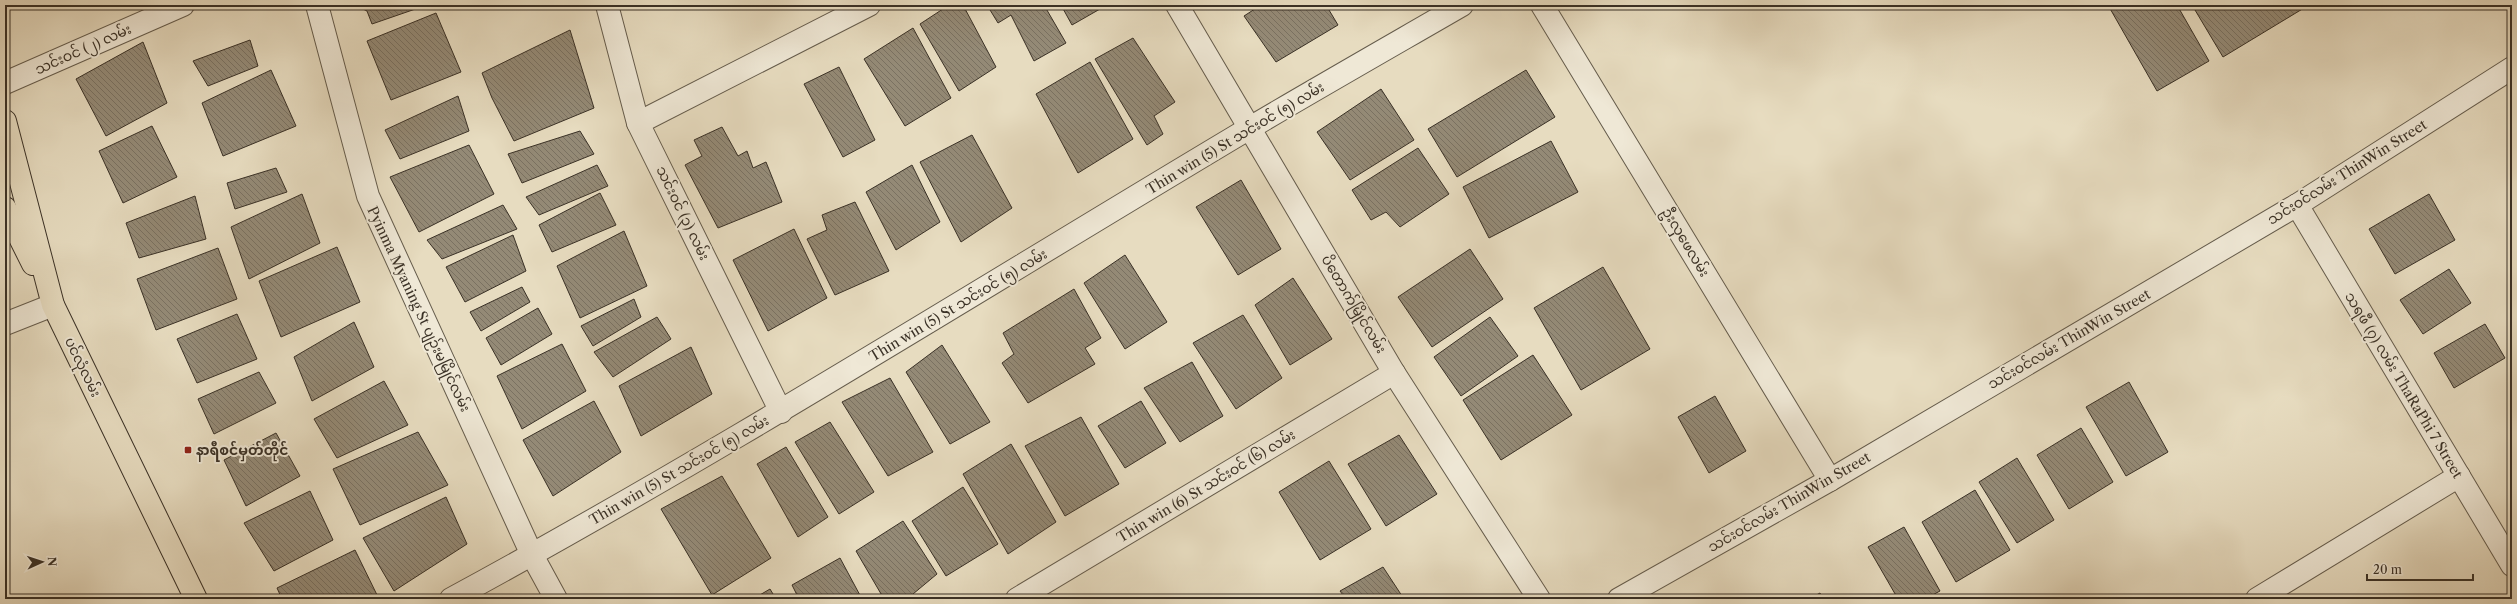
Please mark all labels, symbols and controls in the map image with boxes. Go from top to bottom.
street label: သင်းဝင် (၂) လမ်း [32,19,135,81]
street label: Thin win (5) St သင်းဝင် (၅) လမ်း [1142,77,1329,201]
street label: သင်းဝင်လမ်း ThinWin Street [2263,115,2430,229]
street label: သင်းဝင် (၃) လမ်း [650,162,715,265]
street label: Pyinma Myaning St ပျဉ်းမမြိုင်လမ်း [361,203,476,416]
street label: ဦးလှဖေလမ်း [1656,203,1715,282]
street label: Thin win (5) St သင်းဝင် (၅) လမ်း [865,244,1052,368]
street label: ပိတောက်မြိုင်လမ်း [1315,251,1391,358]
street label: သင်းဝင်လမ်း ThinWin Street [1984,284,2154,393]
street label: သရဖီ (၇) လမ်း ThaRaPhi 7 Street [2339,288,2468,483]
street label: ပင်လုံလမ်း [58,334,106,401]
street label: Thin win (5) St သင်းဝင် (၅) လမ်း [586,410,773,531]
street label: Thin win (6) St သင်းဝင် (၆) လမ်း [1113,425,1299,547]
place label: နာရီစင်မှတ်တိုင် [196,440,288,462]
marker: နာရီစင်မှတ်တိုင် [183,445,193,455]
street label: သင်းဝင်လမ်း ThinWin Street [1704,447,1874,556]
north arrow [22,542,62,582]
text: N [45,556,59,567]
scale bar [2367,556,2473,582]
text: 20 m [2373,562,2402,577]

